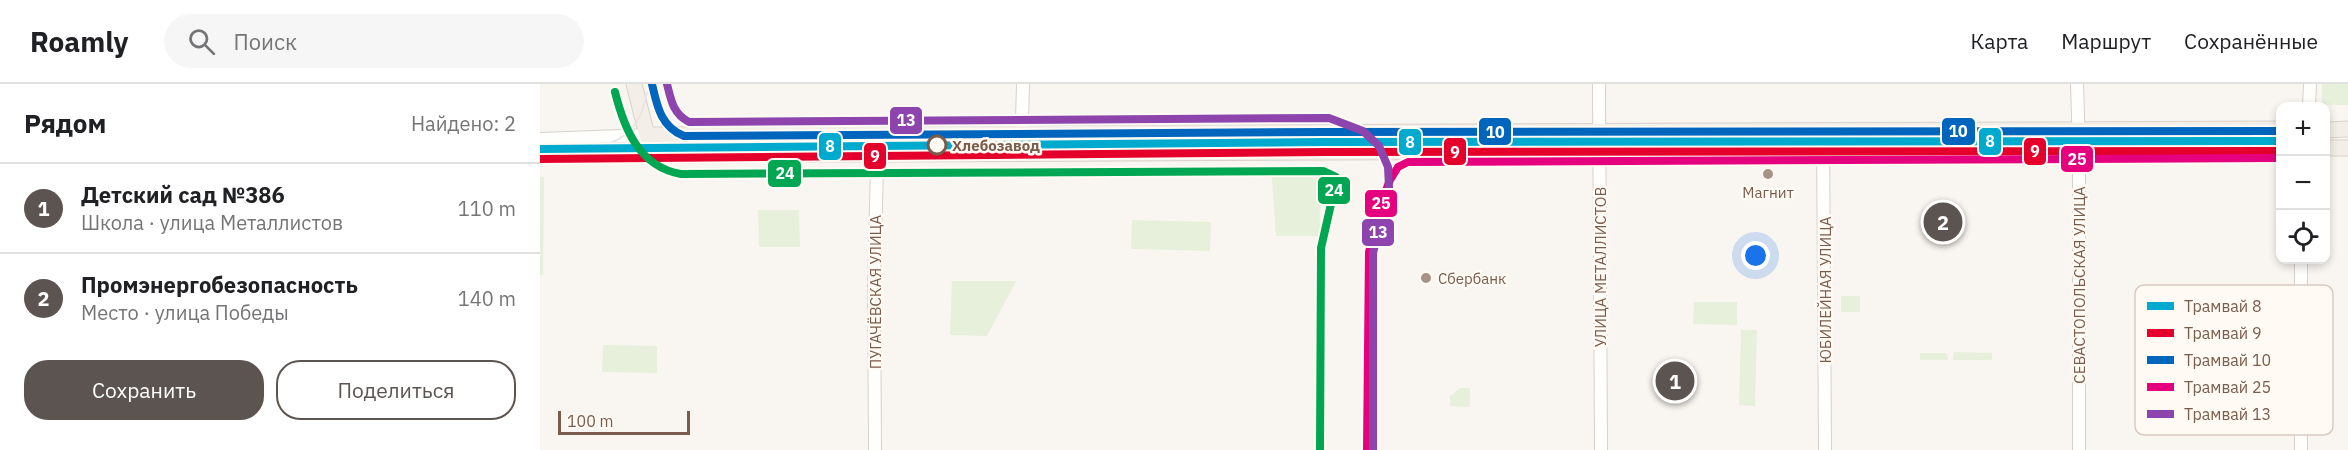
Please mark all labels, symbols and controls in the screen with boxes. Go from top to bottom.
search box [164,14,584,68]
text: Roamly [30,23,128,60]
icon: search [185,25,218,58]
text: Поиск [233,27,297,56]
text: Карта [1970,27,2028,55]
text: Маршрут [2061,27,2151,55]
text: Сохранённые [2184,27,2318,55]
map controls [2276,102,2330,264]
button: + [2276,102,2330,156]
text: Рядом [24,106,106,140]
line badge: 13 [889,106,923,135]
text: Найдено: 2 [411,110,516,137]
text: 13 [896,110,916,130]
line badge: 10 [1478,117,1512,146]
line badge: 10 [1941,117,1976,146]
text: 10 [1948,121,1968,141]
text: 10 [1485,122,1505,142]
line badge: 8 [1978,127,2002,156]
line badge: 8 [1398,128,1422,156]
text: 8 [1985,131,1995,151]
line badge: 8 [818,132,842,161]
text: 8 [1405,132,1415,152]
marker: Хлебозавод [927,135,947,155]
text: 8 [825,136,835,156]
place label: Хлебозавод [952,136,1040,155]
line badge: 9 [1443,137,1467,166]
line badge: 9 [2023,137,2047,166]
text: 9 [2030,141,2040,161]
line badge: 9 [863,142,887,170]
text: 9 [1450,142,1460,162]
line badge: 25 [2060,145,2094,173]
text: 9 [870,146,880,166]
text: 25 [2067,149,2087,169]
button: − [2276,156,2330,210]
line badge: 24 [767,159,802,188]
text: 24 [775,163,795,183]
marker: Магнит [1761,167,1775,181]
line badge: 24 [1317,176,1351,205]
text: Детский сад №386 [81,180,285,209]
text: 24 [1324,180,1344,200]
place label: Магнит [1742,183,1794,202]
street label: СЕВАСТОПОЛЬСКАЯ УЛИЦА [2070,186,2089,384]
street label: УЛИЦА МЕТАЛЛИСТОВ [1591,187,1610,347]
line badge: 25 [1364,189,1398,218]
text: 25 [1371,193,1391,213]
text: 1 [38,195,50,222]
text: 110 m [458,195,516,222]
pin: 2 [1924,200,1962,244]
text: Школа · улица Металлистов [81,209,343,236]
button: locate [2276,210,2330,264]
street label: ПУГАЧЁВСКАЯ УЛИЦА [866,214,885,369]
street label: ЮБИЛЕЙНАЯ УЛИЦА [1816,216,1835,364]
line badge: 13 [1361,218,1395,247]
text: 13 [1368,222,1388,242]
your location [1741,241,1770,270]
place label: Сбербанк [1438,269,1506,288]
text: Промэнергобезопасность [81,270,358,299]
marker: Сбербанк [1419,271,1433,285]
text: 2 [38,285,50,312]
text: 140 m [458,285,516,312]
legend [2135,285,2333,435]
text: Трамвай 8 [2184,296,2262,316]
text: Место · улица Победы [81,299,289,326]
text: Трамвай 9 [2184,323,2262,343]
text: Трамвай 10 [2184,350,2271,370]
pin: 1 [1656,358,1694,404]
button: Сохранить [24,360,264,420]
button: Поделиться [276,360,516,420]
text: Трамвай 25 [2184,377,2271,397]
text: Трамвай 13 [2184,404,2271,424]
scale bar [558,408,690,436]
text: 100 m [567,411,614,431]

